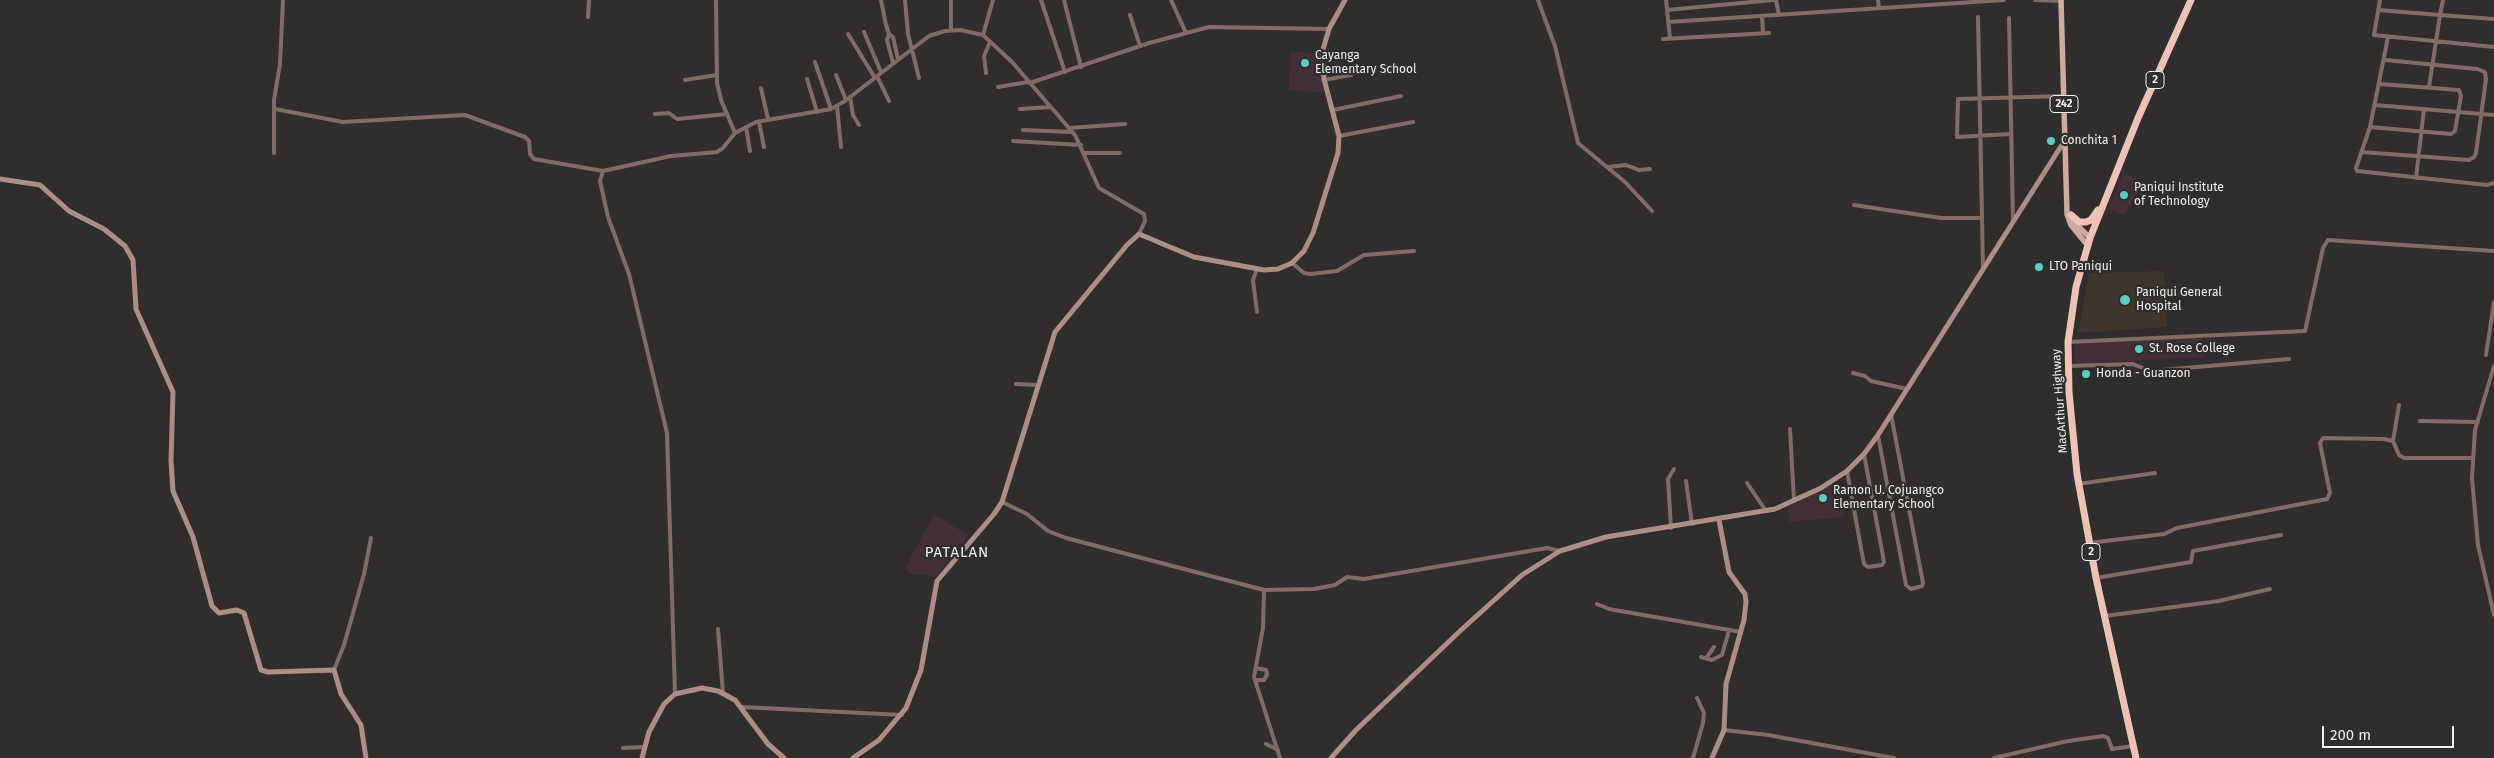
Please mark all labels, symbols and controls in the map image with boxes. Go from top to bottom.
place label: Cayanga Elementary School [1315,49,1417,77]
marker: Cayanga Elementary School [1299,57,1311,69]
road number: 2 [2146,72,2164,88]
road number: 242 [2050,96,2078,112]
place label: Conchita 1 [2061,134,2117,148]
marker: Conchita 1 [2045,135,2057,147]
place label: Paniqui Institute of Technology [2134,181,2224,209]
marker: Paniqui Institute of Technology [2118,189,2130,201]
place label: LTO Paniqui [2049,260,2112,274]
marker: LTO Paniqui [2033,261,2045,273]
place label: Paniqui General Hospital [2136,286,2222,314]
marker: Paniqui General Hospital [2118,293,2132,307]
place label: St. Rose College [2149,342,2235,356]
marker: St. Rose College [2133,343,2145,355]
street label: MacArthur Highway [2049,348,2071,454]
place label: Honda - Guanzon [2096,367,2190,381]
marker: Honda - Guanzon [2080,368,2092,380]
place label: Ramon U. Cojuangco Elementary School [1833,484,1944,512]
marker: Ramon U. Cojuangco Elementary School [1817,492,1829,504]
district label: PATALAN [924,544,990,562]
road number: 2 [2082,544,2100,560]
scale bar [2324,716,2456,748]
text: 200 m [2330,726,2371,744]

